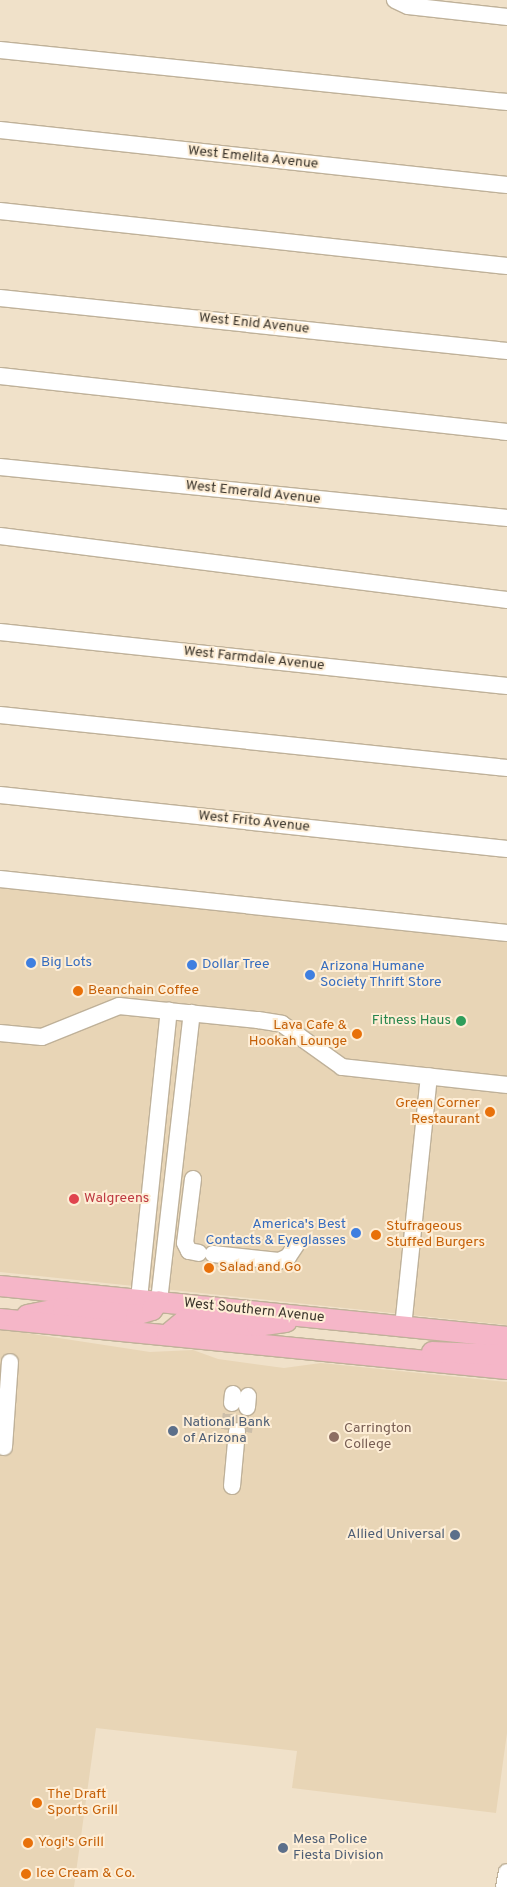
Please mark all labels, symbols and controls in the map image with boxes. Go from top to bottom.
street label: West Emelita Avenue [187,143,319,173]
street label: West Enid Avenue [198,310,310,338]
street label: West Emerald Avenue [184,478,322,508]
street label: West Farmdale Avenue [182,643,326,675]
street label: West Frito Avenue [197,808,311,836]
place label: Big Lots [41,955,92,971]
marker: Big Lots [25,957,37,969]
place label: Dollar Tree [202,957,270,973]
marker: Dollar Tree [186,959,198,971]
place label: Arizona Humane Society Thrift Store [320,959,442,992]
marker: Arizona Humane Society Thrift Store [304,969,316,981]
place label: Beanchain Coffee [88,983,199,999]
marker: Beanchain Coffee [72,985,84,997]
place label: Fitness Haus [372,1013,451,1029]
marker: Fitness Haus [455,1015,467,1027]
place label: Lava Cafe & Hookah Lounge [249,1018,347,1050]
marker: Lava Cafe & Hookah Lounge [351,1028,363,1040]
place label: Green Corner Restaurant [395,1096,480,1128]
marker: Green Corner Restaurant [484,1106,496,1118]
place label: Walgreens [84,1191,149,1207]
marker: Walgreens [68,1193,80,1205]
place label: America's Best Contacts & Eyeglasses [205,1217,346,1250]
place label: Stufrageous Stuffed Burgers [386,1219,485,1252]
marker: America's Best Contacts & Eyeglasses [350,1227,362,1239]
marker: Stufrageous Stuffed Burgers [370,1229,382,1241]
place label: Salad and Go [219,1260,301,1276]
marker: Salad and Go [203,1262,215,1274]
street label: West Southern Avenue [183,1295,325,1327]
place label: National Bank of Arizona [183,1415,270,1448]
place label: Carrington College [344,1421,412,1454]
marker: National Bank of Arizona [167,1425,179,1437]
marker: Carrington College [328,1431,340,1443]
place label: Allied Universal [347,1527,445,1543]
marker: Allied Universal [449,1529,461,1541]
place label: The Draft Sports Grill [47,1787,118,1820]
marker: The Draft Sports Grill [31,1797,43,1809]
place label: Mesa Police Fiesta Division [293,1832,384,1864]
place label: Yogi's Grill [38,1835,104,1851]
marker: Yogi's Grill [22,1837,34,1849]
marker: Mesa Police Fiesta Division [277,1842,289,1854]
place label: Ice Cream & Co. [36,1866,135,1882]
marker: Ice Cream & Co. [20,1868,32,1880]

